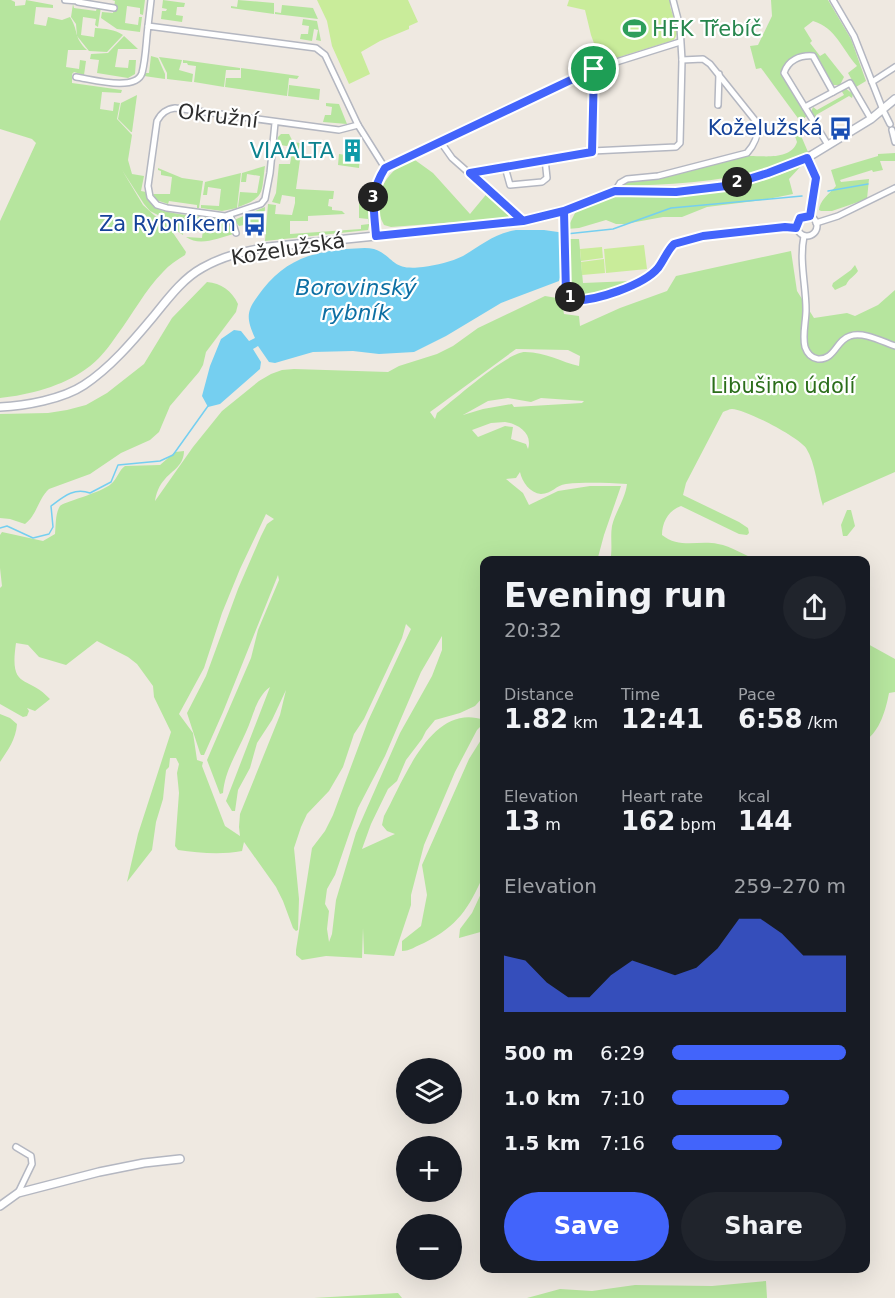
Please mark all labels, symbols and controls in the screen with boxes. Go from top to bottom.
sports icon: HFK Třebíč [621,16,647,42]
place label: HFK Třebíč [652,17,762,41]
pin [568,43,619,94]
icon: arrive [577,52,610,85]
street label: Okružní [176,99,261,133]
bus stop icon: Koželužská [828,115,854,141]
place label: Koželužská [708,116,823,140]
building icon: VIAALTA [339,138,365,164]
place label: VIAALTA [250,139,335,163]
pin: 2 [722,167,752,197]
text: 2 [731,172,743,191]
pin: 3 [358,182,388,212]
text: 3 [367,187,379,206]
bus stop icon: Za Rybníkem [241,211,267,237]
place label: Za Rybníkem [99,212,236,236]
street label: Koželužská [229,228,347,270]
water label: Borovinský rybník [295,275,418,325]
pin: 1 [555,282,585,312]
text: 1 [564,287,576,306]
park label: Libušino údolí [711,374,857,398]
text: Evening run [504,576,727,615]
button: share [783,576,846,639]
text: 20:32 [504,618,562,642]
text: Distance [504,685,574,704]
text: Time [621,685,660,704]
text: Pace [738,685,775,704]
text: 1.82 [504,704,568,734]
text: 12:41 [621,704,704,734]
text: 6:58 [738,704,803,734]
text: km [568,713,598,732]
text: /km [803,713,838,732]
text: Elevation [504,787,578,806]
text: Heart rate [621,787,703,806]
text: kcal [738,787,770,806]
text: 13 [504,806,540,836]
text: 162 [621,806,675,836]
text: 144 [738,806,792,836]
text: m [540,815,561,834]
text: bpm [675,815,716,834]
text: Elevation [504,874,597,898]
text: 259–270 m [734,874,846,898]
text: 500 m [504,1041,574,1065]
text: 6:29 [600,1041,645,1065]
map controls [396,1058,462,1280]
button: layers [396,1058,462,1124]
text: 1.0 km [504,1086,581,1110]
text: 7:10 [600,1086,645,1110]
text: 1.5 km [504,1131,581,1155]
text: 7:16 [600,1131,645,1155]
button: + [396,1136,462,1202]
button: Save [504,1192,669,1261]
button: Share [681,1192,846,1261]
button: − [396,1214,462,1280]

